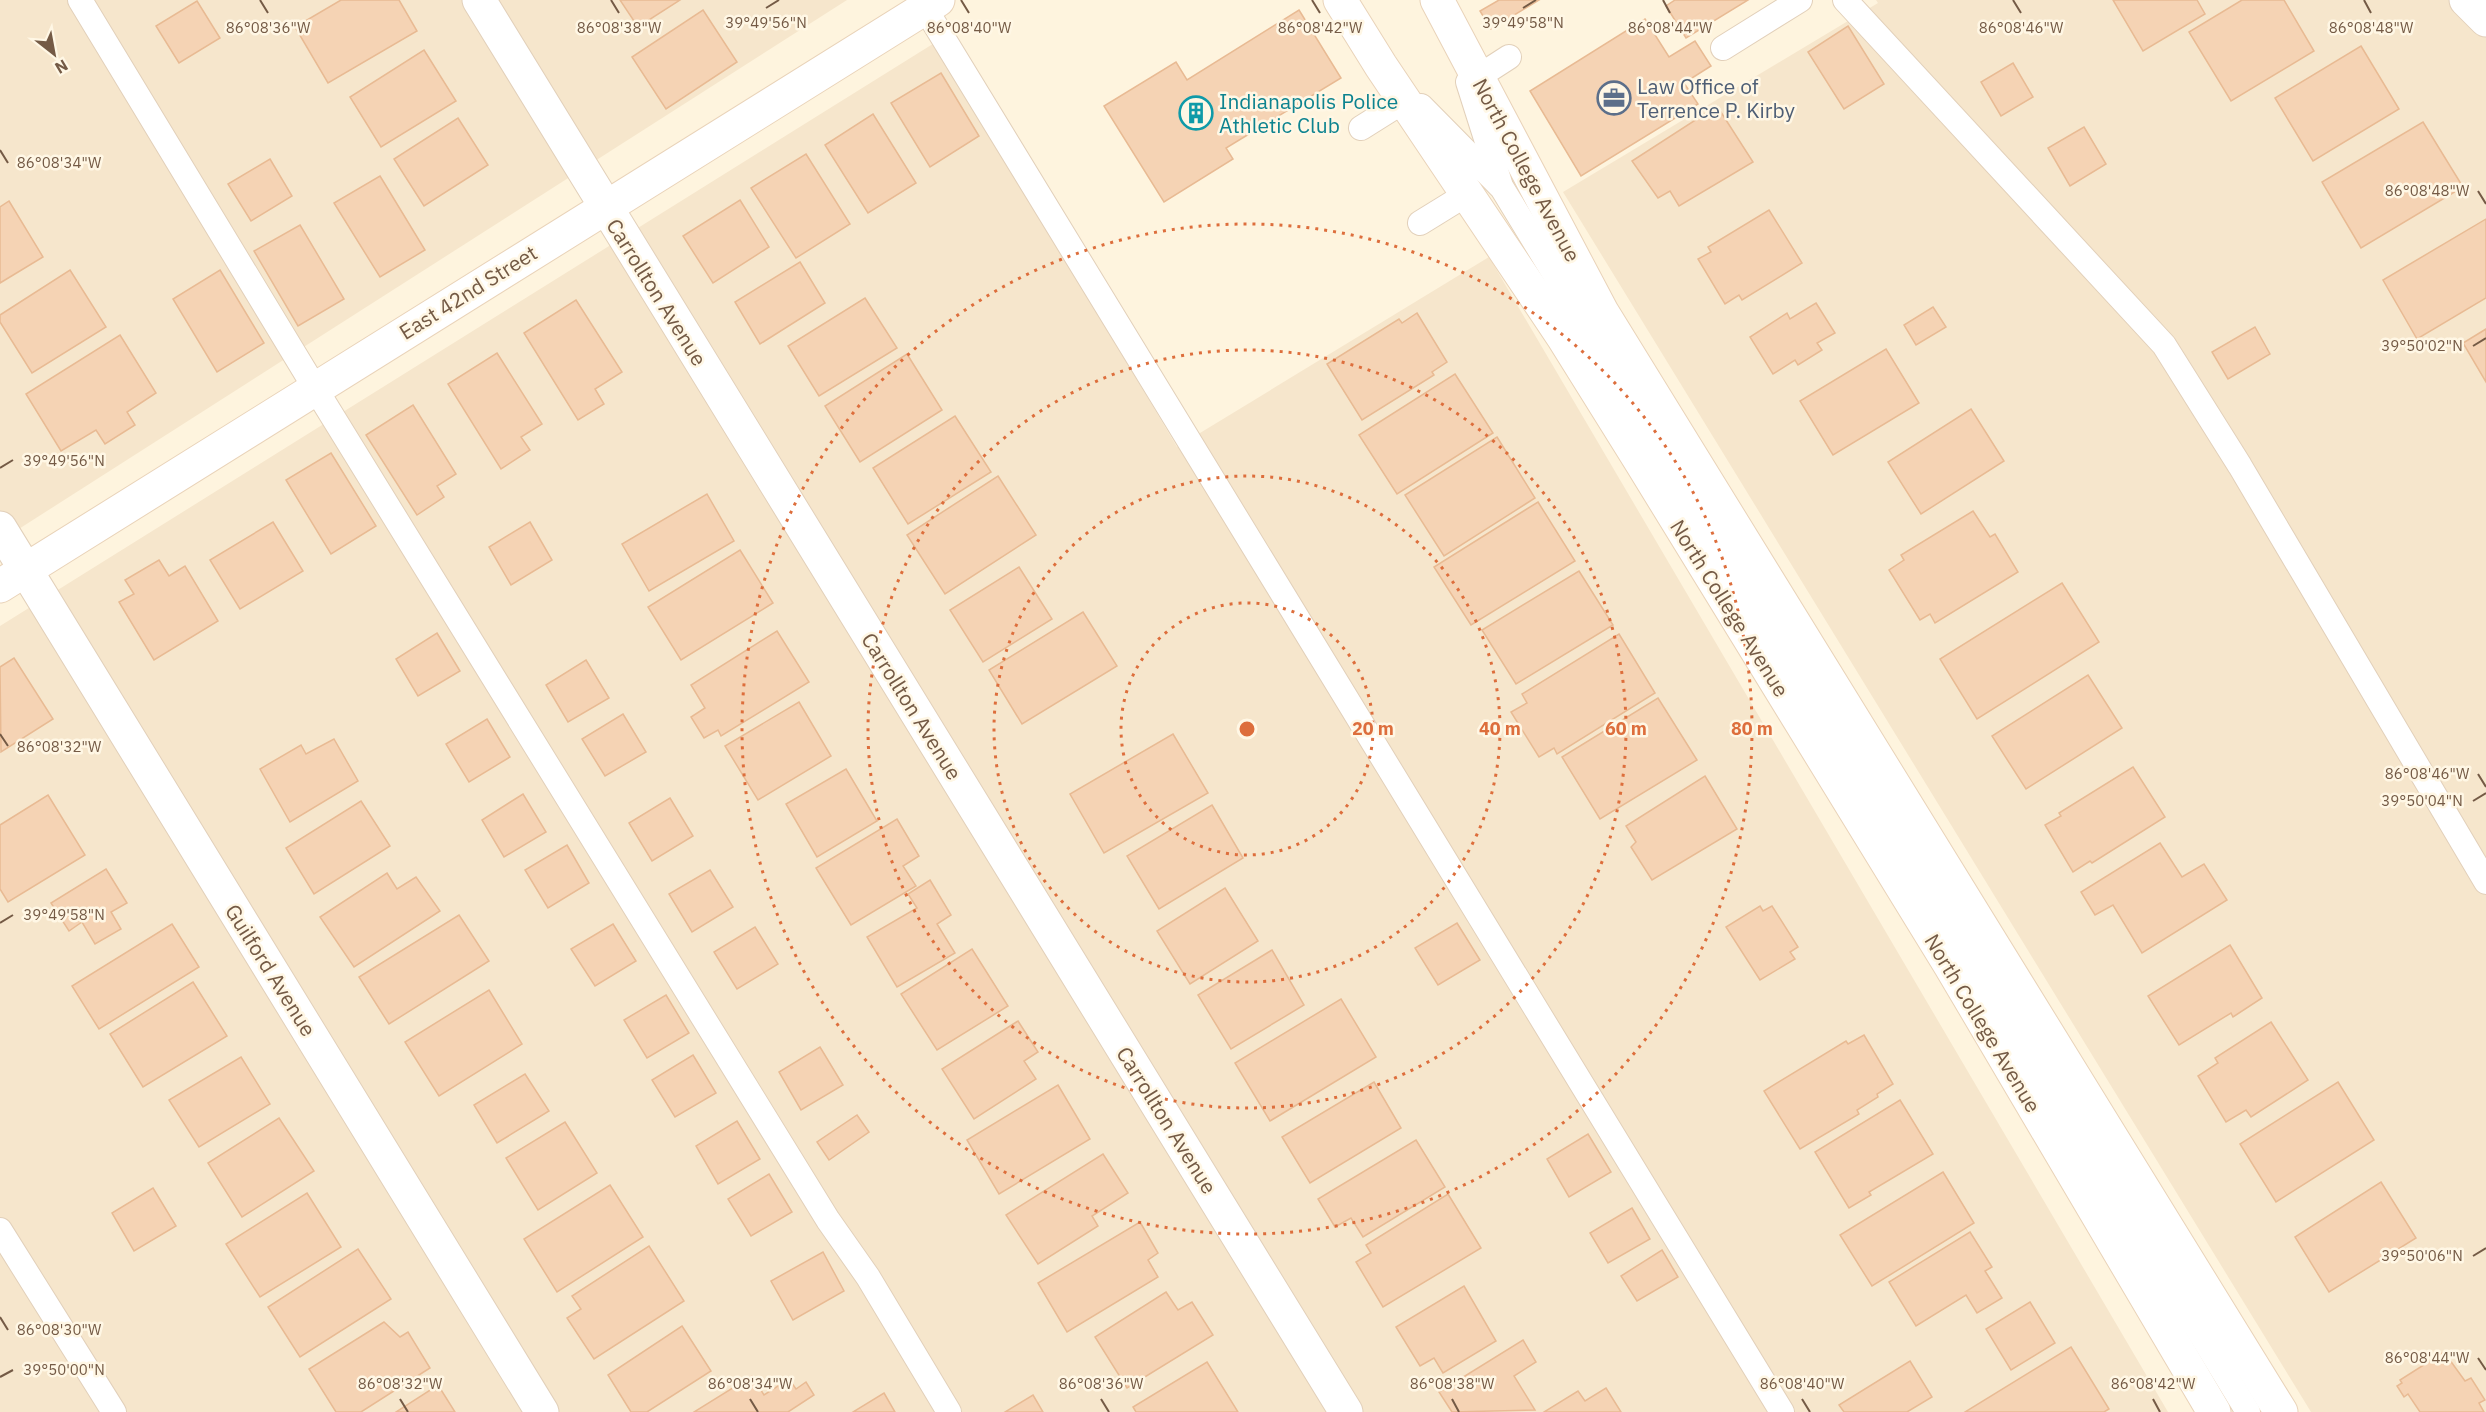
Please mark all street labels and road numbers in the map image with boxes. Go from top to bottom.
street label: North College Avenue [1467,73,1587,267]
street label: Carrollton Avenue [600,213,714,371]
street label: East 42nd Street [394,238,542,346]
street label: North College Avenue [1664,514,1796,702]
street label: Carrollton Avenue [855,627,969,785]
street label: Guilford Avenue [219,899,323,1041]
street label: North College Avenue [1918,928,2048,1118]
street label: Carrollton Avenue [1110,1041,1224,1199]

